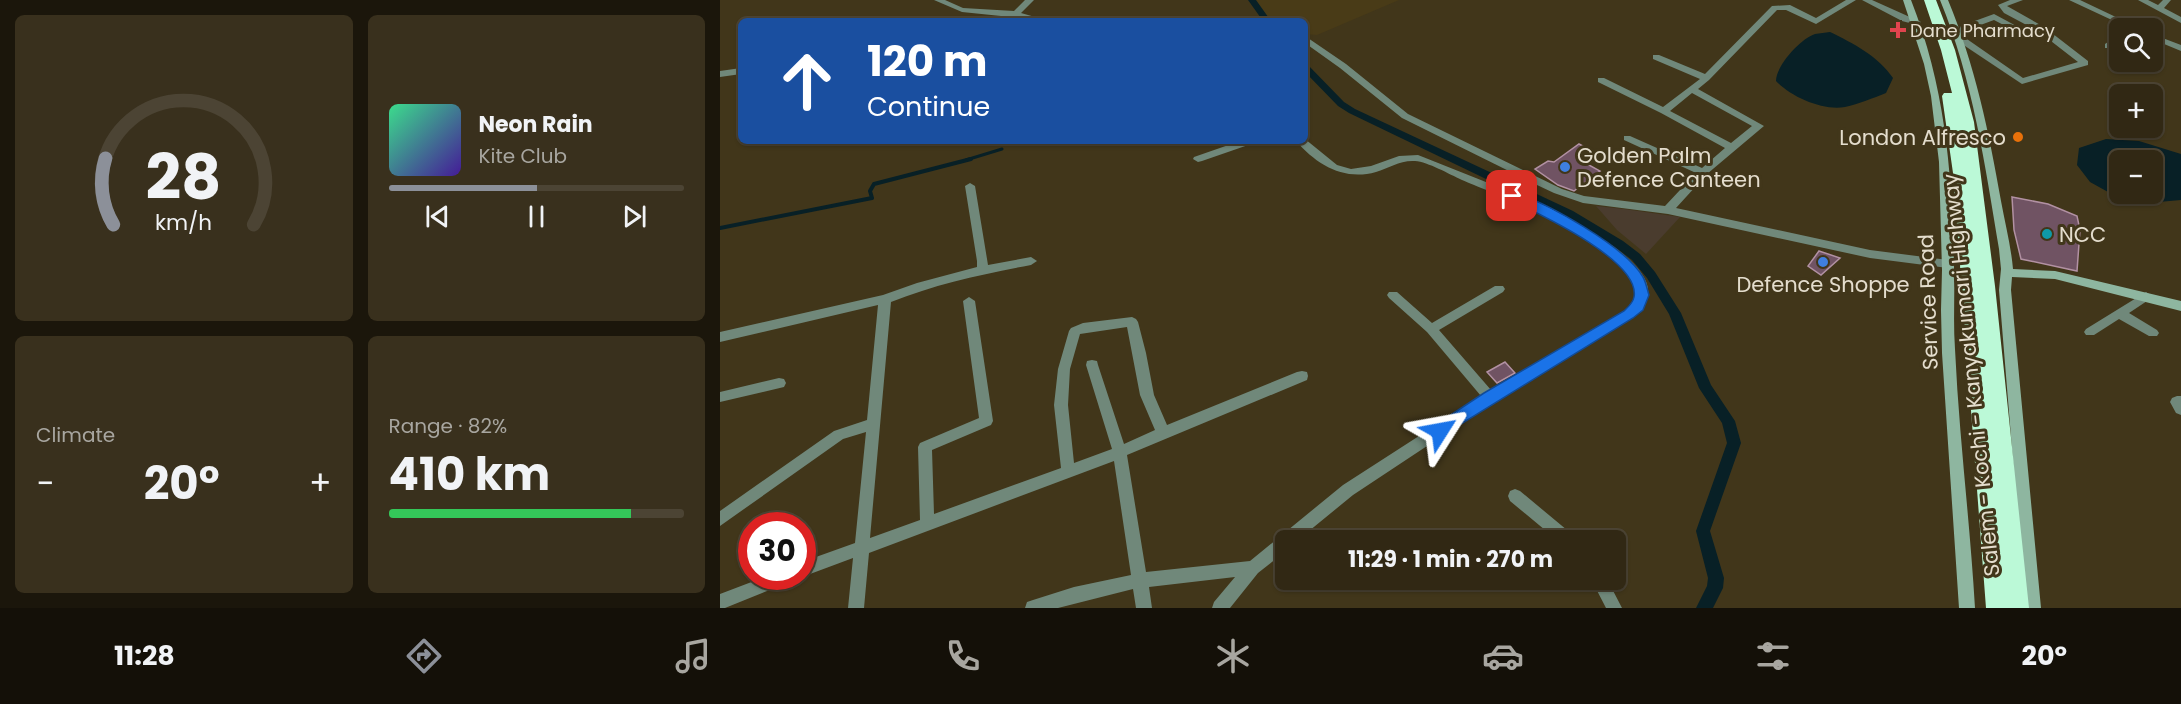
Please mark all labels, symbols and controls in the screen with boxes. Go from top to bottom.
place label: Dane Pharmacy [1910,18,2055,43]
map controls [2109,18,2163,204]
button: search [2109,18,2163,72]
marker: Dane Pharmacy [1891,23,1905,37]
text: 120 m [867,32,988,91]
icon: ahead [768,42,846,120]
button: + [2109,84,2163,138]
text: Continue [867,88,990,125]
text: Neon Rain [479,109,593,140]
place label: London Alfresco [1839,123,2006,152]
marker: London Alfresco [2011,130,2025,144]
text: 28 [146,133,222,221]
place label: Golden Palm Defence Canteen [1577,141,1761,194]
text: Kite Club [479,142,567,170]
button: − [2109,150,2163,204]
marker: Golden Palm Defence Canteen [1558,160,1572,174]
pin [1486,170,1537,221]
street label: Salem - Kochi - Kanyakumari Highway [1935,172,2007,578]
icon: arrive [1495,179,1528,212]
icon: previous [421,200,454,233]
icon: pause [520,200,553,233]
icon: next [618,200,651,233]
text: km/h [155,208,212,239]
place label: NCC [2059,220,2106,249]
marker: NCC [2040,227,2054,241]
street label: Service Road [1911,233,1945,371]
marker: Defence Shoppe [1816,255,1830,269]
place label: Defence Shoppe [1736,270,1910,299]
position arrow [1408,399,1472,463]
text: Range · 82% [389,412,507,440]
text: Climate [36,421,115,449]
text: 410 km [389,443,550,506]
text: 20° [144,452,220,515]
text: − [36,460,54,507]
text: + [309,460,331,507]
speed limit sign: 30 [738,512,816,590]
text: 11:29 · 1 min · 270 m [1348,544,1553,575]
icon: directions [403,635,445,677]
icon: music [672,635,714,677]
icon: phone [942,635,984,677]
icon: climate [1212,635,1254,677]
icon: car [1482,635,1524,677]
icon: filters [1752,635,1794,677]
text: 11:28 [114,637,175,674]
text: 20° [2021,637,2067,674]

